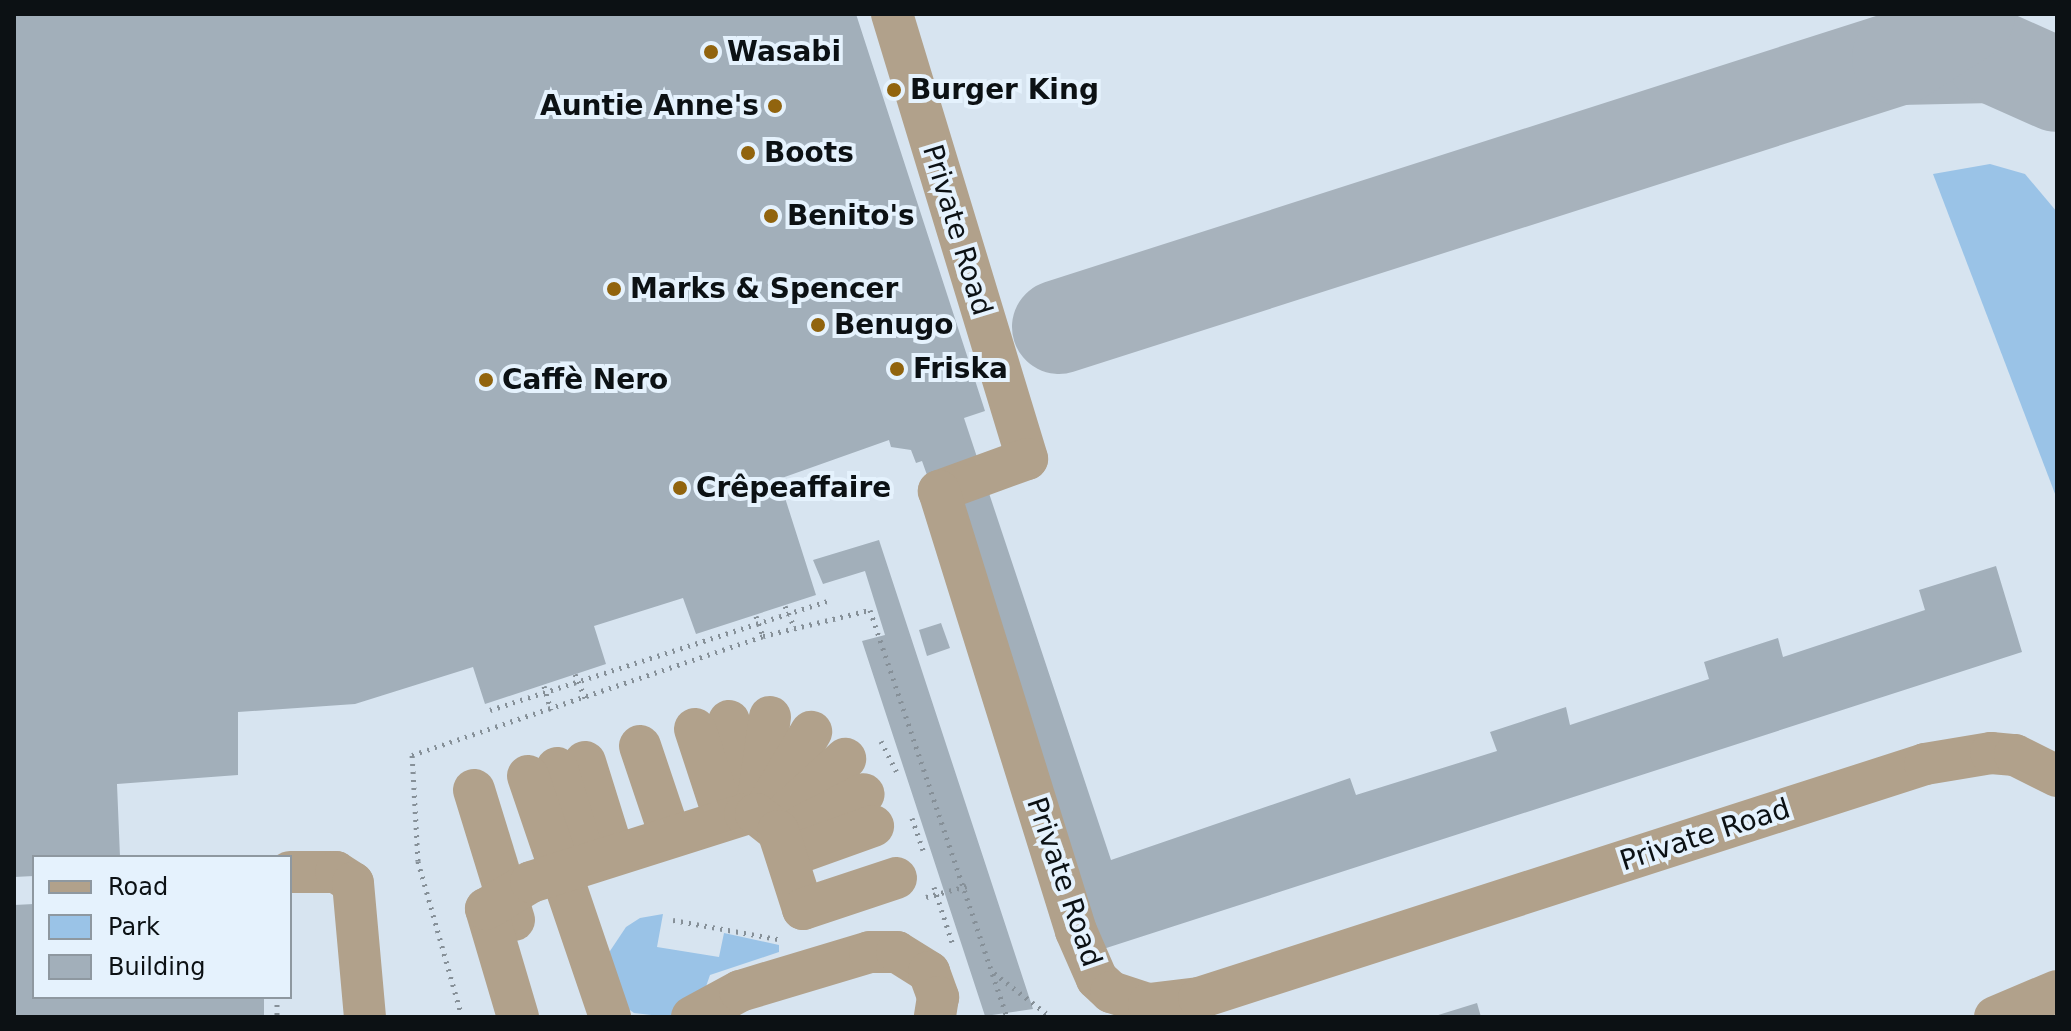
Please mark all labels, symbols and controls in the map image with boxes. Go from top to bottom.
place label: Wasabi [727,35,841,69]
marker: Wasabi [702,43,720,61]
place label: Burger King [910,73,1099,107]
marker: Burger King [885,81,903,99]
place label: Auntie Anne's [540,89,759,123]
marker: Auntie Anne's [766,97,784,115]
place label: Boots [764,136,854,170]
street label: Private Road [915,141,999,319]
marker: Boots [739,144,757,162]
place label: Benito's [787,199,915,233]
marker: Benito's [762,207,780,225]
place label: Marks & Spencer [630,272,898,306]
marker: Marks & Spencer [605,280,623,298]
place label: Benugo [834,308,953,342]
marker: Benugo [809,316,827,334]
place label: Friska [913,352,1008,386]
marker: Friska [888,360,906,378]
place label: Caffè Nero [502,363,668,397]
marker: Caffè Nero [477,371,495,389]
place label: Crêpeaffaire [696,471,891,505]
marker: Crêpeaffaire [671,479,689,497]
street label: Private Road [1616,792,1794,878]
street label: Private Road [1019,793,1109,971]
legend [32,855,292,999]
text: Road [108,873,168,901]
text: Park [108,913,160,941]
text: Building [108,953,205,981]

